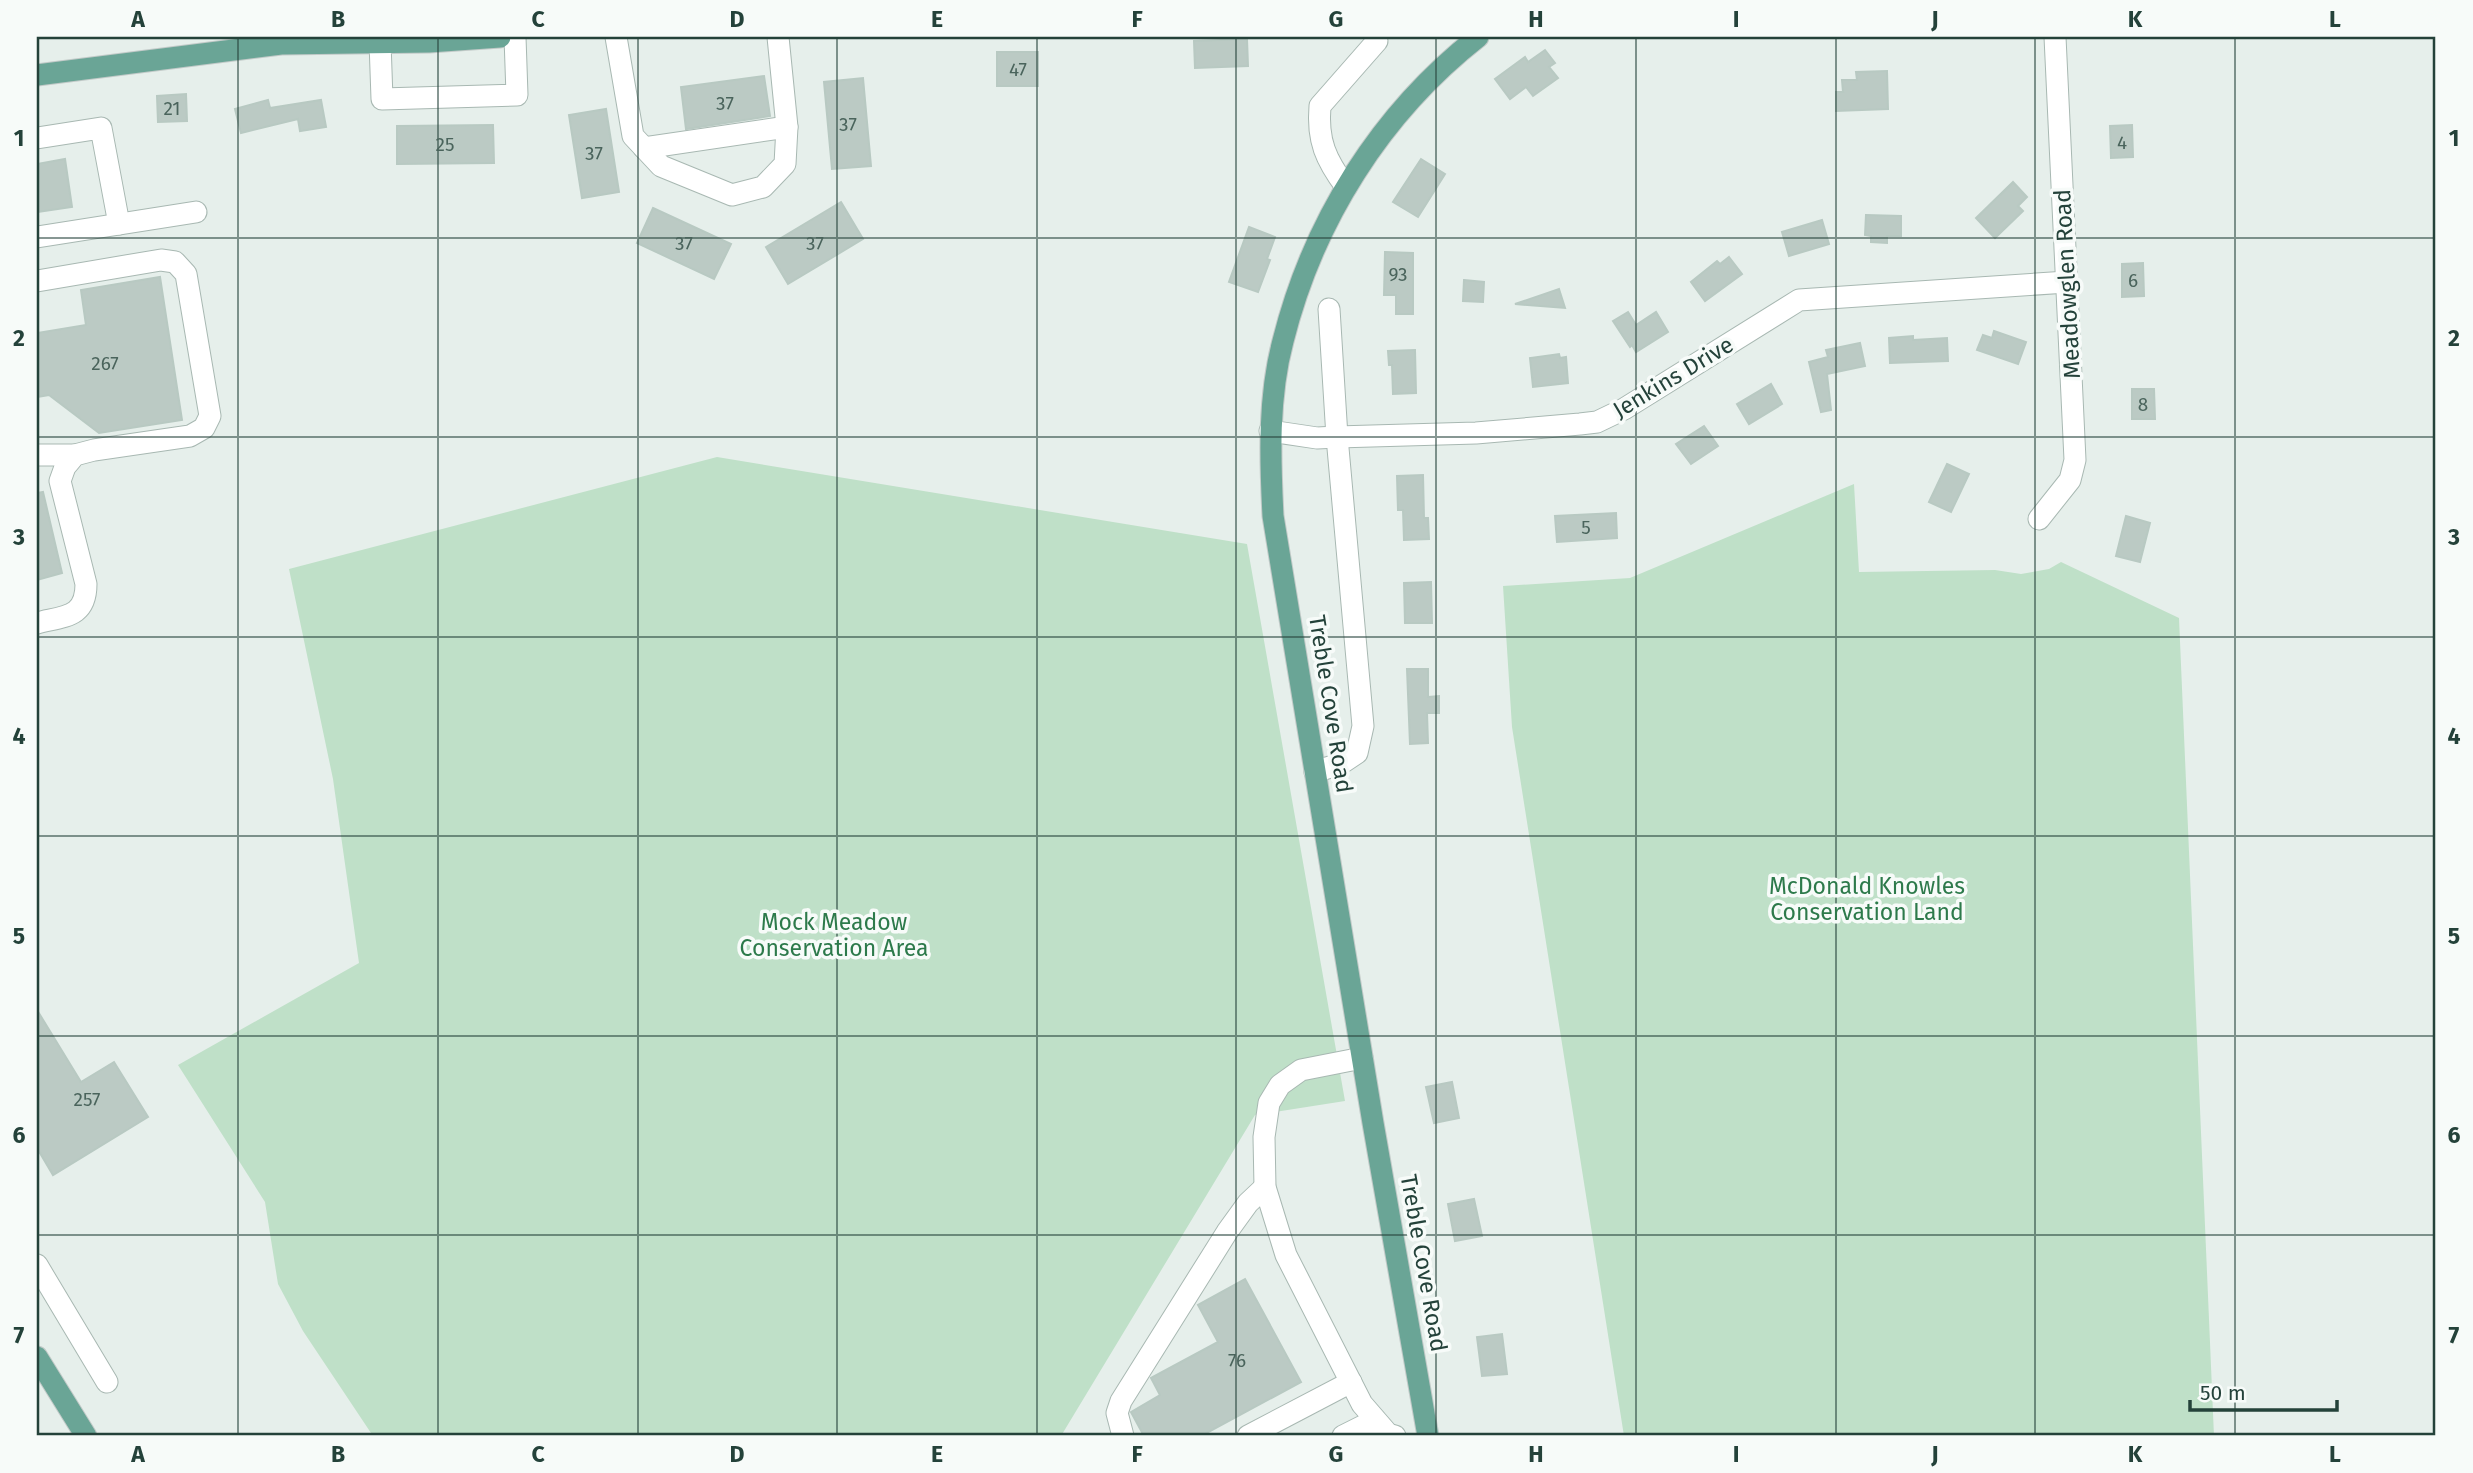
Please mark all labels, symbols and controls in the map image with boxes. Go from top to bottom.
text: A [130,5,145,33]
text: B [331,5,345,33]
text: C [531,5,545,33]
text: D [730,5,745,33]
text: E [931,5,943,33]
text: F [1131,5,1143,33]
text: G [1329,5,1343,33]
text: H [1528,5,1544,33]
text: I [1733,5,1739,33]
text: J [1930,5,1939,33]
text: K [2128,5,2143,33]
text: L [2329,5,2341,33]
house number: 47 [1009,58,1027,81]
house number: 37 [716,92,734,115]
house number: 21 [163,97,181,120]
house number: 37 [839,113,857,136]
text: 1 [14,124,24,152]
text: 1 [2449,124,2459,152]
house number: 4 [2117,131,2127,154]
house number: 25 [436,133,454,156]
house number: 37 [585,142,603,165]
street label: Meadowglen Road [2048,188,2086,380]
house number: 37 [675,232,693,255]
house number: 37 [806,232,824,255]
house number: 93 [1388,263,1408,286]
house number: 6 [2128,269,2138,292]
text: 2 [13,324,25,352]
text: 2 [2448,324,2460,352]
street label: Jenkins Drive [1608,330,1738,424]
house number: 267 [91,352,119,375]
house number: 8 [2138,393,2148,416]
house number: 5 [1581,516,1591,539]
text: 3 [12,523,25,551]
text: 3 [2447,523,2460,551]
street label: Treble Cove Road [1303,613,1359,795]
text: 4 [13,722,26,750]
text: 4 [2448,722,2461,750]
park label: McDonald Knowles Conservation Land [1769,872,1965,926]
park label: Mock Meadow Conservation Area [740,908,928,962]
text: 5 [13,922,25,950]
text: 5 [2448,922,2460,950]
house number: 257 [74,1088,100,1111]
text: 6 [13,1121,26,1149]
text: 6 [2448,1121,2461,1149]
street label: Treble Cove Road [1395,1172,1453,1354]
text: 7 [14,1321,25,1349]
text: 7 [2449,1321,2460,1349]
house number: 76 [1228,1349,1246,1372]
scale bar [2190,1368,2336,1412]
text: 50 m [2200,1380,2246,1406]
text: A [130,1440,145,1468]
text: B [331,1440,345,1468]
text: C [531,1440,545,1468]
text: D [730,1440,745,1468]
text: E [931,1440,943,1468]
text: F [1131,1440,1143,1468]
text: G [1329,1440,1343,1468]
text: H [1528,1440,1544,1468]
text: I [1733,1440,1739,1468]
text: J [1930,1440,1939,1468]
text: K [2128,1440,2143,1468]
text: L [2329,1440,2341,1468]

